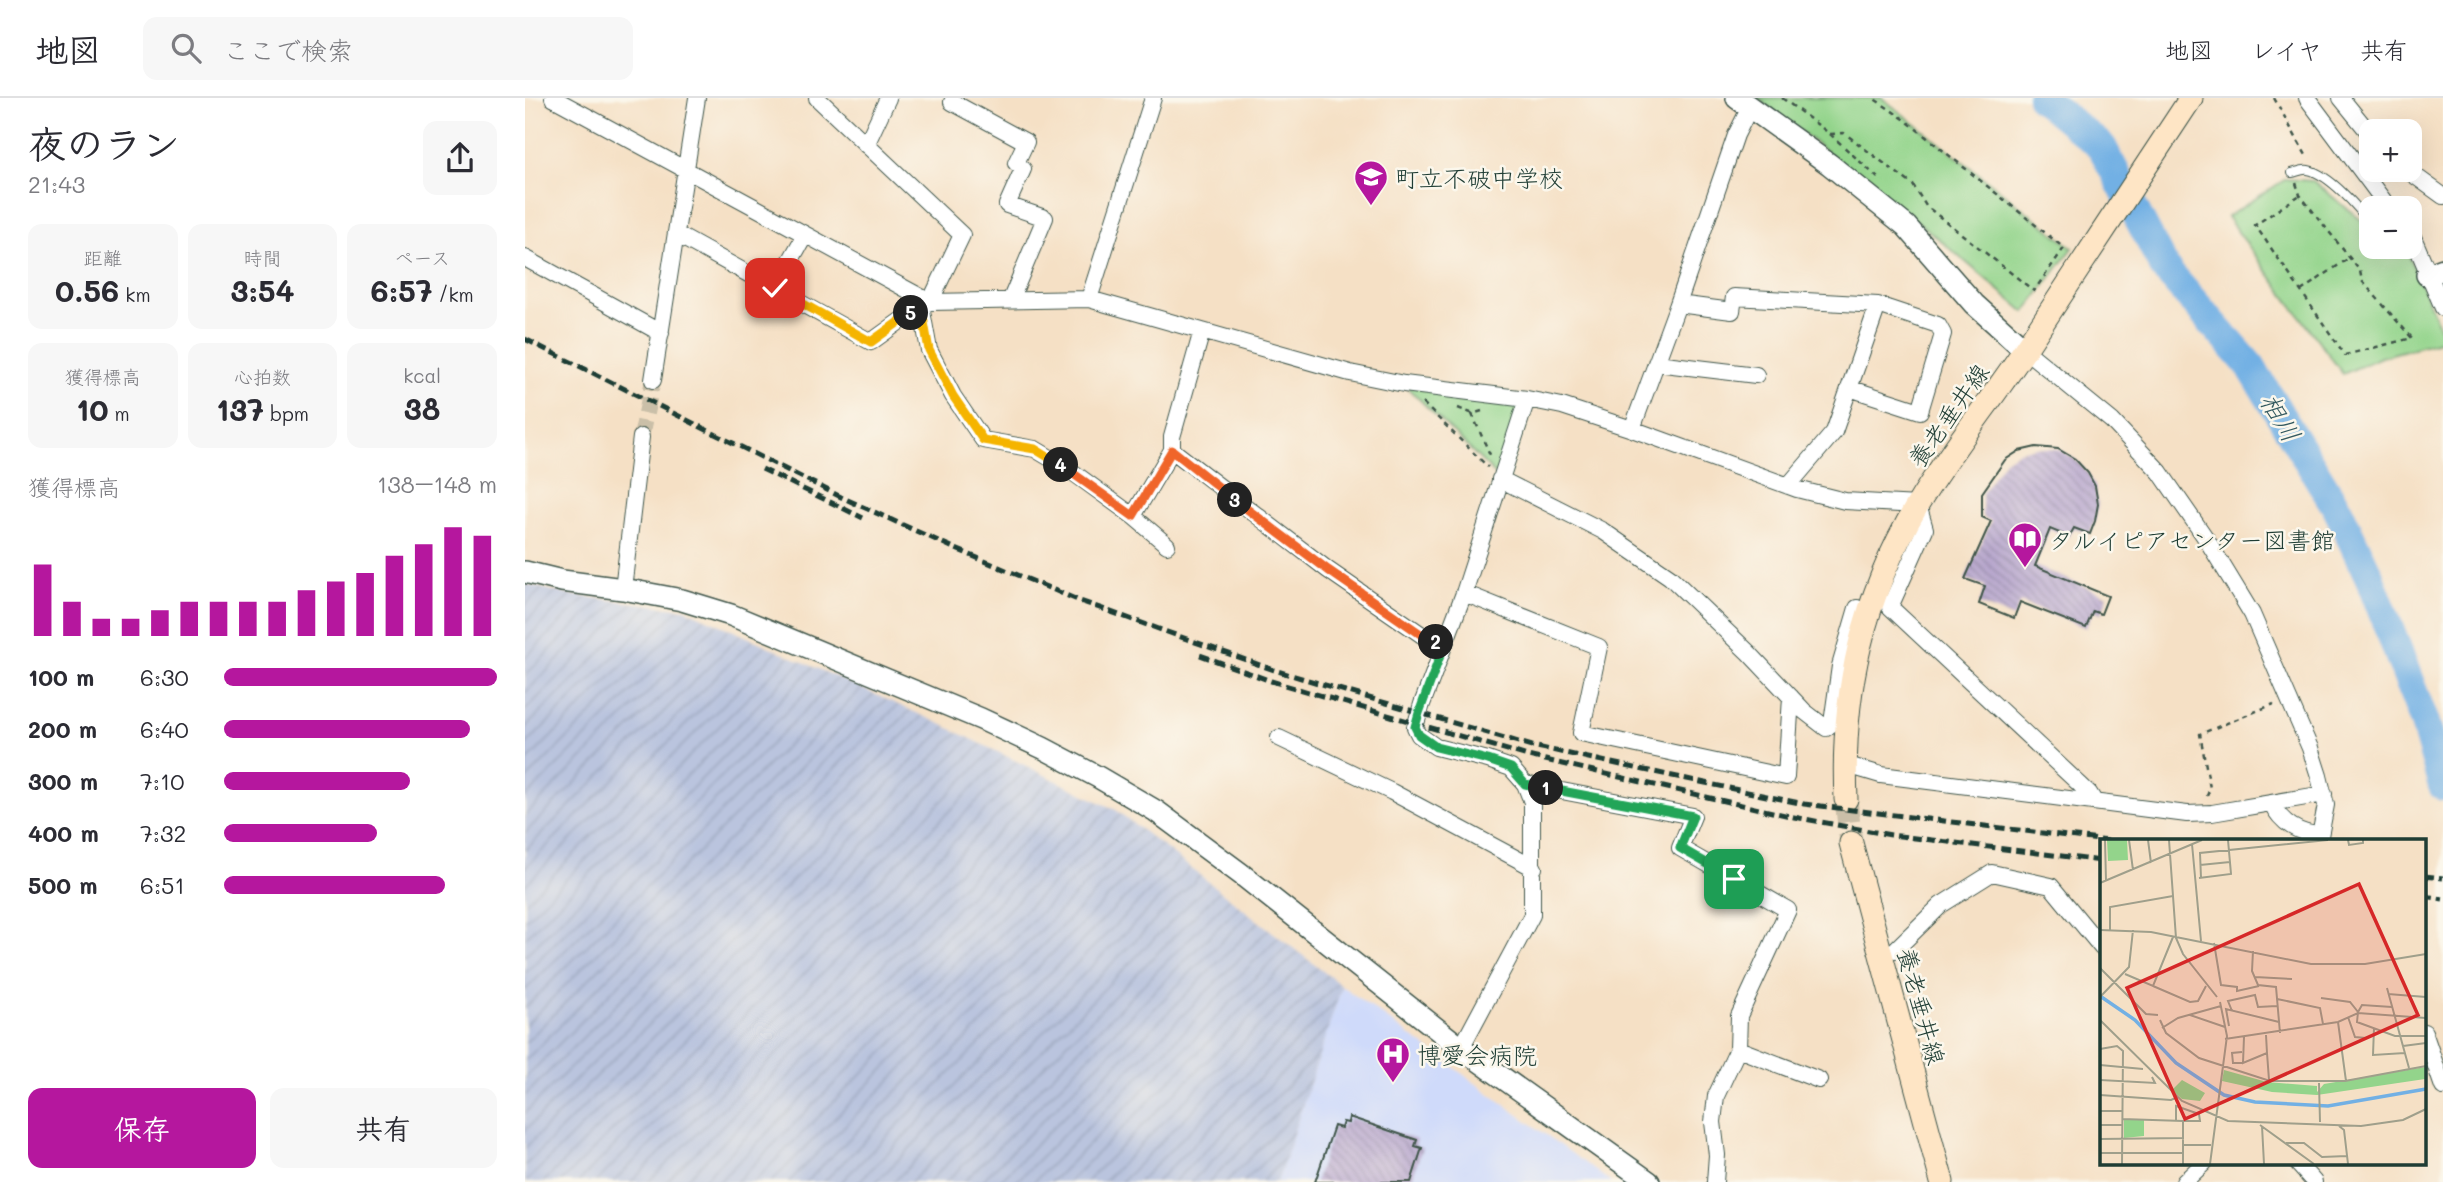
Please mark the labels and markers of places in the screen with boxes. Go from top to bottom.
school or university icon: 町立不破中学校 [1352,158,1390,207]
place label: 町立不破中学校 [1395,162,1563,193]
pin [745,258,805,318]
pin: 5 [893,296,929,330]
pin: 4 [1043,448,1079,482]
pin: 3 [1217,482,1253,518]
library icon: タルイピアセンター図書館 [2006,520,2044,569]
place label: タルイピアセンター図書館 [2049,524,2335,555]
pin: 2 [1419,624,1453,660]
pin: 1 [1529,770,1563,806]
pin [1704,849,1764,909]
hospital icon: 博愛会病院 [1374,1035,1412,1084]
place label: 博愛会病院 [1417,1039,1537,1070]

